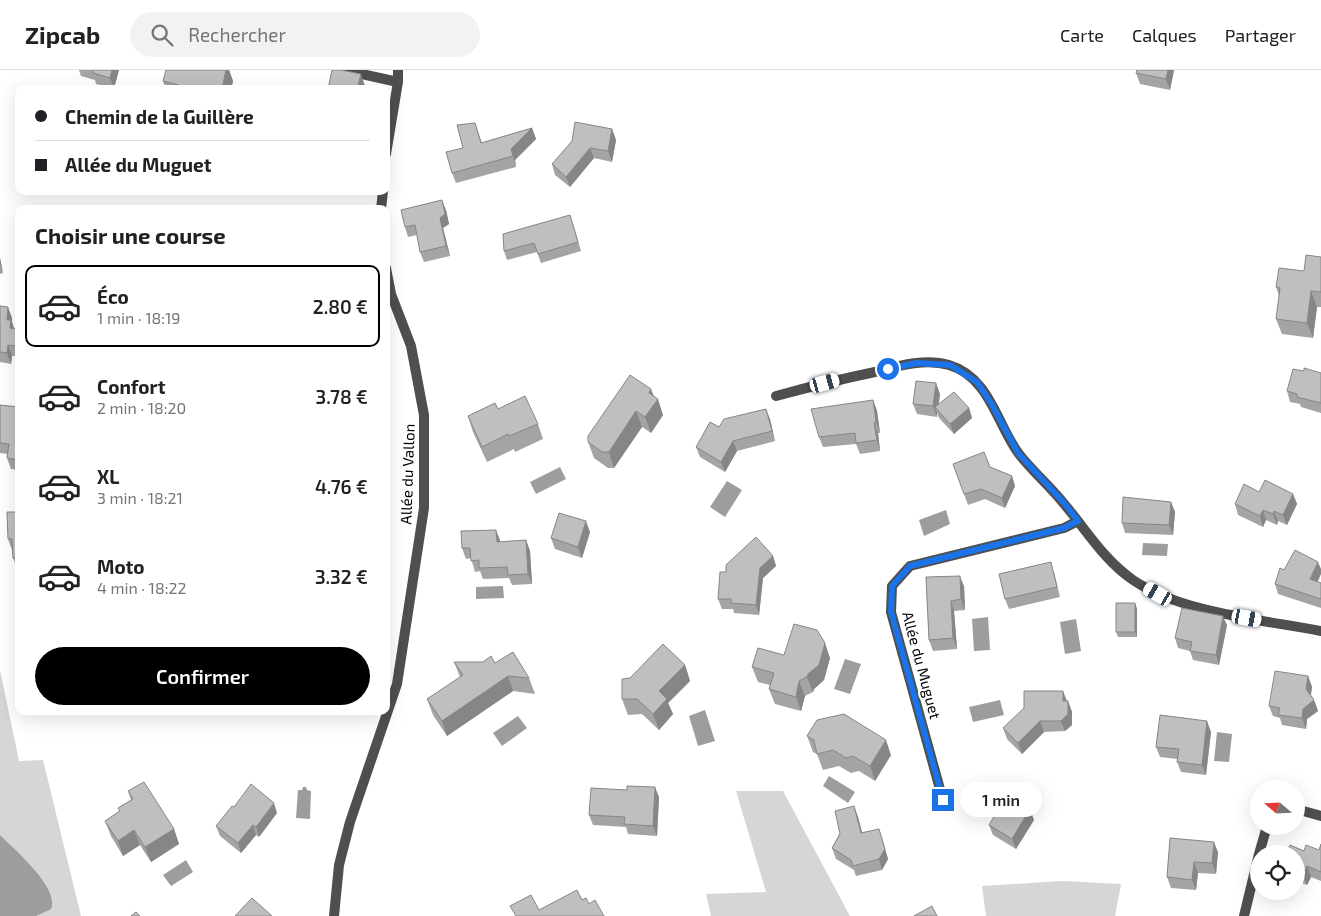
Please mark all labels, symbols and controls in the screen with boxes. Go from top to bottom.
search box [130,12,480,57]
text: Zipcab [25,20,100,49]
icon: search [148,21,176,49]
text: Rechercher [188,23,286,46]
text: Carte [1060,24,1104,46]
text: Calques [1132,24,1197,46]
text: Partager [1225,24,1296,46]
text: Chemin de la Guillère [65,105,254,128]
text: Allée du Muguet [65,153,212,176]
text: Choisir une course [35,222,226,248]
icon: car [37,284,82,329]
text: Éco [97,285,129,308]
text: 2.80 € [313,295,368,318]
text: 1 min · 18:19 [97,308,181,327]
route start [877,358,899,380]
car [808,372,841,394]
icon: car [37,374,82,419]
text: Confort [97,375,165,398]
text: 3.78 € [316,385,368,408]
text: 2 min · 18:20 [97,398,186,417]
street label: Allée du Vallon [396,423,418,525]
icon: car [37,464,82,509]
text: XL [97,465,119,488]
text: 4.76 € [315,475,368,498]
text: 3 min · 18:21 [97,488,183,507]
icon: car [37,554,82,599]
text: Moto [97,555,145,578]
text: 3.32 € [315,565,368,588]
text: 4 min · 18:22 [97,578,186,597]
car [1141,580,1174,608]
car [1230,608,1263,628]
street label: Allée du Muguet [899,609,945,721]
button: Confirmer [35,647,370,705]
north arrow [1250,780,1305,835]
map controls [1250,780,1305,900]
callout: 1 min [960,782,1043,818]
route end [932,789,954,811]
text: 1 min [982,790,1020,809]
button: locate [1250,845,1305,900]

